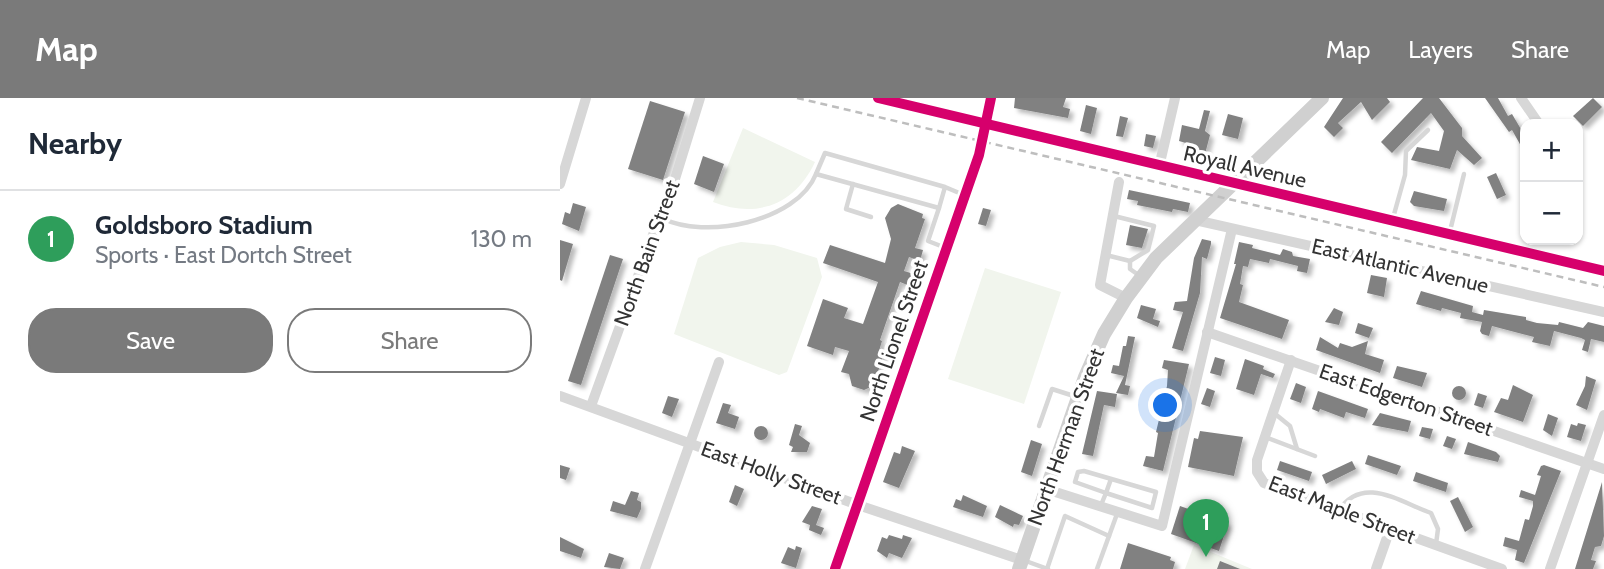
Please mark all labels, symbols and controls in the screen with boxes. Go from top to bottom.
text: Map [35,29,98,69]
text: Map [1326,35,1370,64]
text: Layers [1408,35,1473,64]
text: Share [1511,35,1569,64]
map controls [1520,119,1583,245]
button: + [1520,119,1583,182]
text: Nearby [28,125,122,162]
street label: Royall Avenue [1181,140,1309,193]
street label: North Bain Street [609,176,685,329]
button: − [1520,182,1583,245]
text: Goldsboro Stadium [95,209,313,241]
text: 1 [47,225,55,253]
text: 130 m [471,225,532,253]
street label: East Atlantic Avenue [1309,233,1491,298]
text: Sports · East Dortch Street [95,241,352,269]
street label: North Lionel Street [854,257,933,425]
button: Save [28,308,273,373]
button: Share [287,308,532,373]
street label: North Herman Street [1022,345,1109,529]
street label: East Edgerton Street [1316,358,1496,441]
your location [1148,388,1182,422]
street label: East Holly Street [698,436,845,509]
street label: East Maple Street [1265,470,1419,549]
pin: 1 [1183,499,1229,557]

